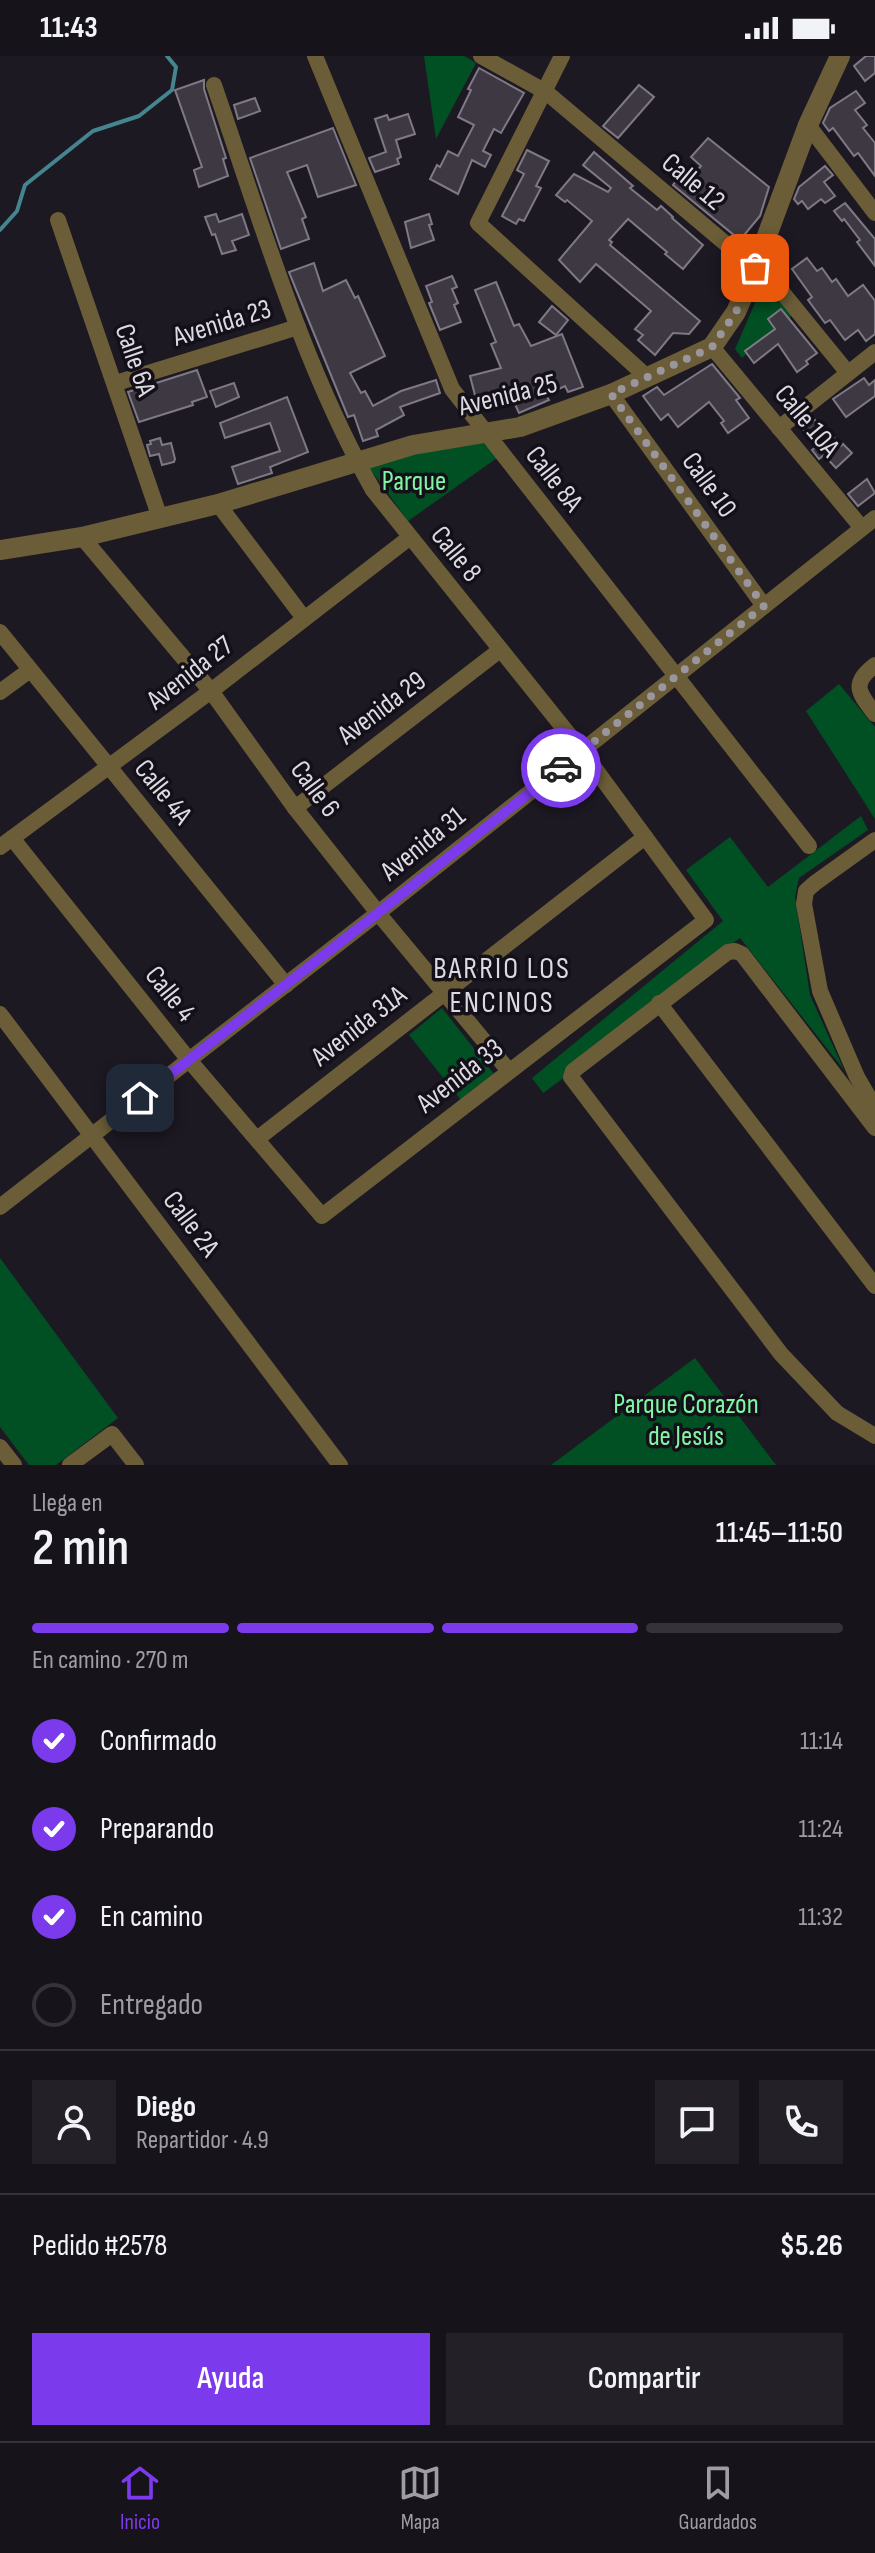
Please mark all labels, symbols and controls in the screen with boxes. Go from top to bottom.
text: 11:43 [40,10,98,46]
street label: Calle 12 [655,146,731,218]
pin [721,234,789,302]
icon: bag [733,246,777,290]
street label: Avenida 23 [168,292,275,354]
street label: Calle 6A [107,320,163,401]
street label: Avenida 25 [454,367,561,423]
street label: Calle 10A [767,378,847,465]
street label: Calle 8A [518,440,590,519]
street label: Calle 10 [674,446,744,524]
park label: Parque [382,465,446,498]
street label: Calle 8 [424,519,488,589]
street label: Avenida 27 [139,629,240,718]
street label: Avenida 29 [331,664,432,752]
courier [521,728,601,808]
icon: car [539,746,583,790]
street label: Calle 4A [127,753,200,832]
street label: Calle 6 [283,754,347,824]
street label: Avenida 31 [373,800,472,889]
district label: BARRIO LOS ENCINOS [433,951,571,1021]
street label: Calle 4 [138,960,202,1029]
street label: Avenida 31A [304,978,414,1074]
street label: Avenida 33 [409,1032,510,1121]
pin [106,1064,174,1132]
icon: home [118,1076,162,1120]
street label: Calle 2A [156,1185,227,1264]
park label: Parque Corazón de Jesús [613,1388,759,1453]
text: Llega en [32,1488,103,1519]
text: 11:45–11:50 [716,1515,843,1551]
text: 2 min [32,1517,129,1580]
text: En camino · 270 m [32,1645,188,1676]
icon: check [32,1719,76,1763]
text: Confirmado [100,1723,217,1759]
text: 11:14 [800,1726,843,1757]
icon: check [32,1807,76,1851]
text: Preparando [100,1811,214,1847]
text: 11:24 [798,1814,843,1845]
icon: check [32,1895,76,1939]
text: En camino [100,1899,203,1935]
text: 11:32 [798,1902,843,1933]
text: Entregado [100,1987,203,2023]
button: person [32,2080,116,2164]
button: chat [655,2080,739,2164]
button: phone [759,2080,843,2164]
text: Diego [136,2089,196,2125]
text: Repartidor · 4.9 [136,2125,269,2156]
text: Pedido #2578 [32,2228,167,2264]
text: $5.26 [780,2228,843,2264]
button: Ayuda [32,2333,430,2425]
button: Compartir [446,2333,843,2425]
tab: Inicio [118,2461,162,2536]
tab: Mapa [398,2461,442,2536]
tab: Guardados [678,2461,757,2536]

